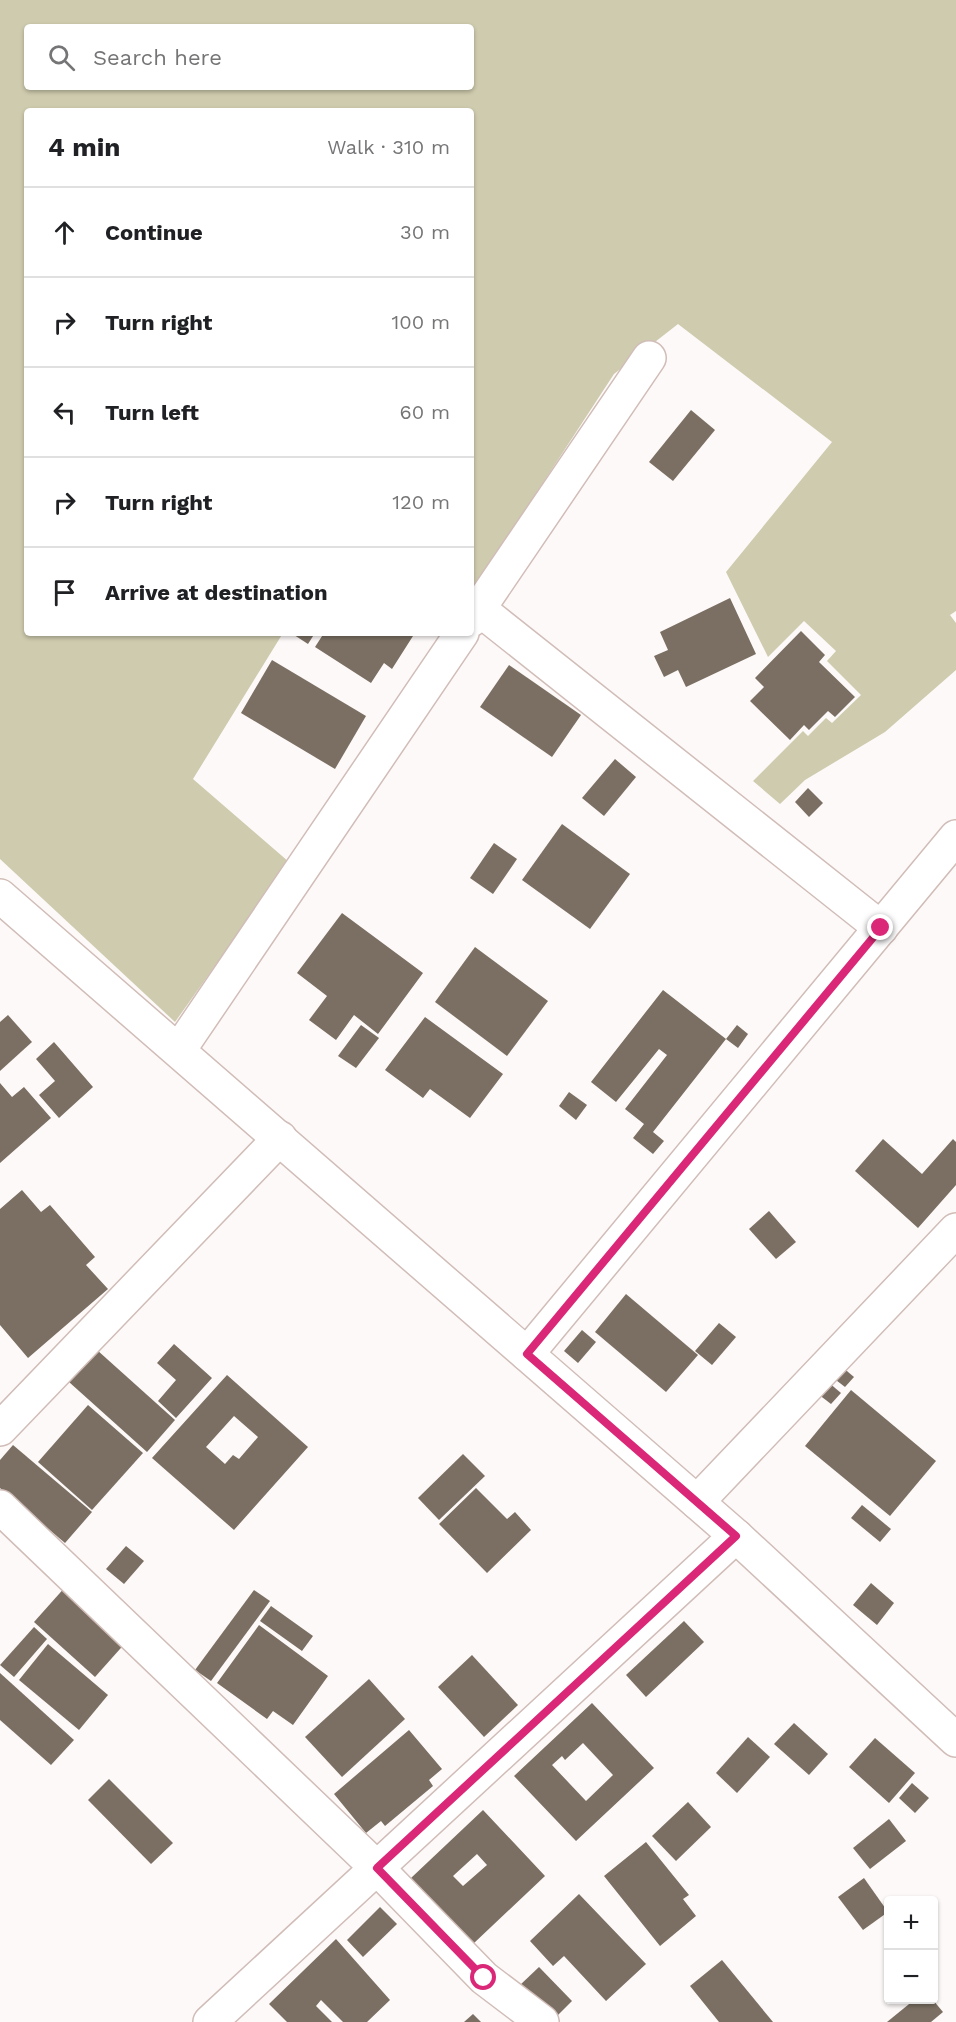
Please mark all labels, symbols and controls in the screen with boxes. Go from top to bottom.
search box [24,24,474,90]
icon: search [45,41,78,74]
text: Search here [93,45,222,70]
text: 4 min [48,132,120,162]
text: Walk · 310 m [327,135,450,159]
icon: ahead [48,216,81,249]
text: Continue [105,220,203,245]
text: 30 m [400,220,450,244]
icon: right [48,306,81,339]
text: Turn right [105,310,212,335]
text: 100 m [391,310,450,334]
icon: left [48,396,81,429]
text: Turn left [105,400,199,425]
text: 60 m [400,400,450,424]
icon: right [48,486,81,519]
text: Turn right [105,490,212,515]
text: 120 m [392,490,450,514]
icon: arrive [48,576,81,609]
text: Arrive at destination [105,580,328,605]
route end [867,914,893,940]
map controls [884,1896,938,2004]
button: + [884,1896,938,1950]
button: − [884,1950,938,2004]
route start [470,1964,496,1990]

